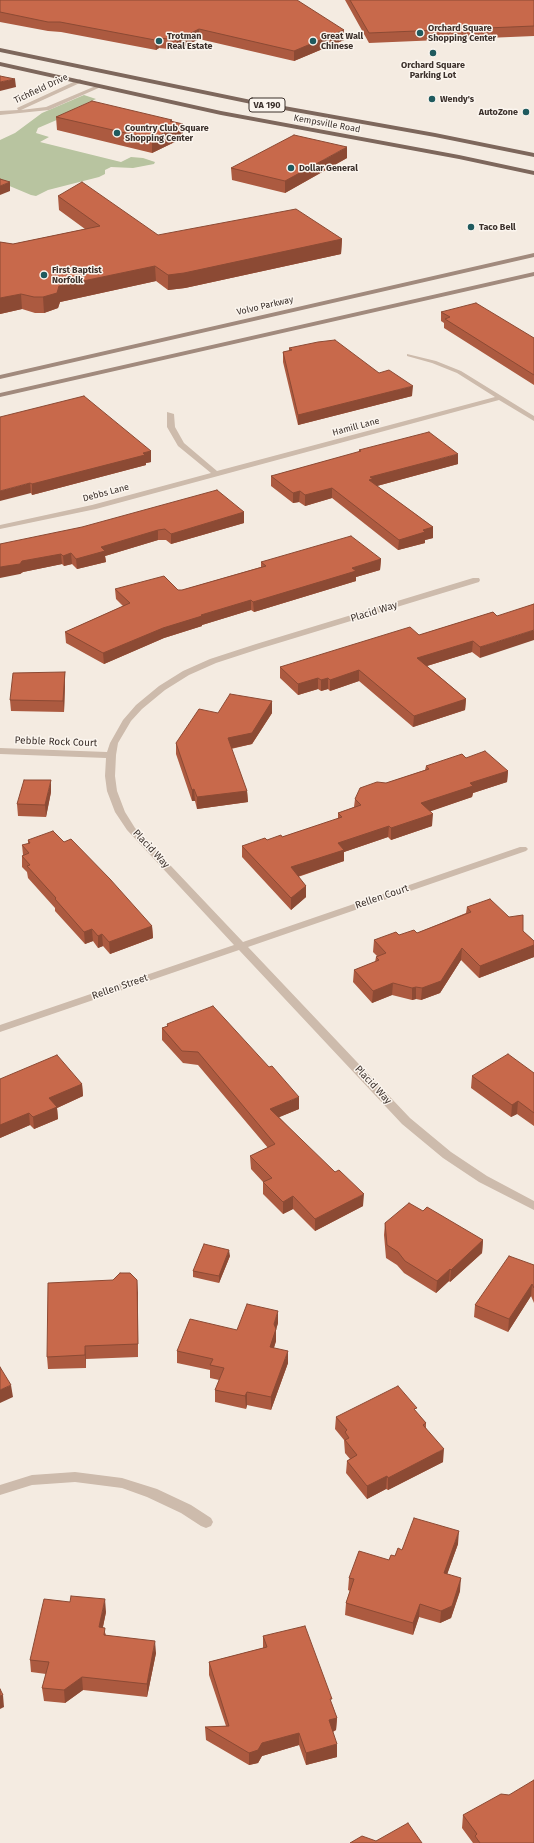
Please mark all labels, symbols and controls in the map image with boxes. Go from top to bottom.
place label: Orchard Square Shopping Center [428,23,496,44]
marker: Orchard Square Shopping Center [415,28,425,38]
place label: Trotman Real Estate [167,31,213,52]
place label: Great Wall Chinese [321,31,363,52]
marker: Trotman Real Estate [154,36,164,46]
marker: Great Wall Chinese [308,36,318,46]
marker: Orchard Square Parking Lot [428,48,438,58]
place label: Orchard Square Parking Lot [401,60,465,81]
street label: Tichfield Drive [12,72,70,106]
marker: Wendy's [427,94,437,104]
place label: Wendy's [440,94,474,104]
road number: VA 190 [249,98,285,112]
place label: AutoZone [479,107,518,117]
marker: AutoZone [521,107,531,117]
street label: Kempsville Road [293,113,361,135]
place label: Country Club Square Shopping Center [125,123,209,144]
marker: Country Club Square Shopping Center [112,128,122,138]
marker: Dollar General [286,163,296,173]
place label: Dollar General [299,163,358,173]
marker: Taco Bell [466,222,476,232]
place label: Taco Bell [479,222,516,232]
place label: First Baptist Norfolk [52,265,102,286]
marker: First Baptist Norfolk [39,270,49,280]
street label: Volvo Parkway [236,294,294,318]
street label: Hamill Lane [331,416,381,438]
street label: Debbs Lane [82,482,130,504]
street label: Placid Way [349,599,399,625]
street label: Pebble Rock Court [14,735,98,749]
street label: Placid Way [130,827,172,871]
street label: Rellen Court [354,882,410,912]
street label: Rellen Street [91,972,149,1002]
street label: Placid Way [352,1063,394,1107]

